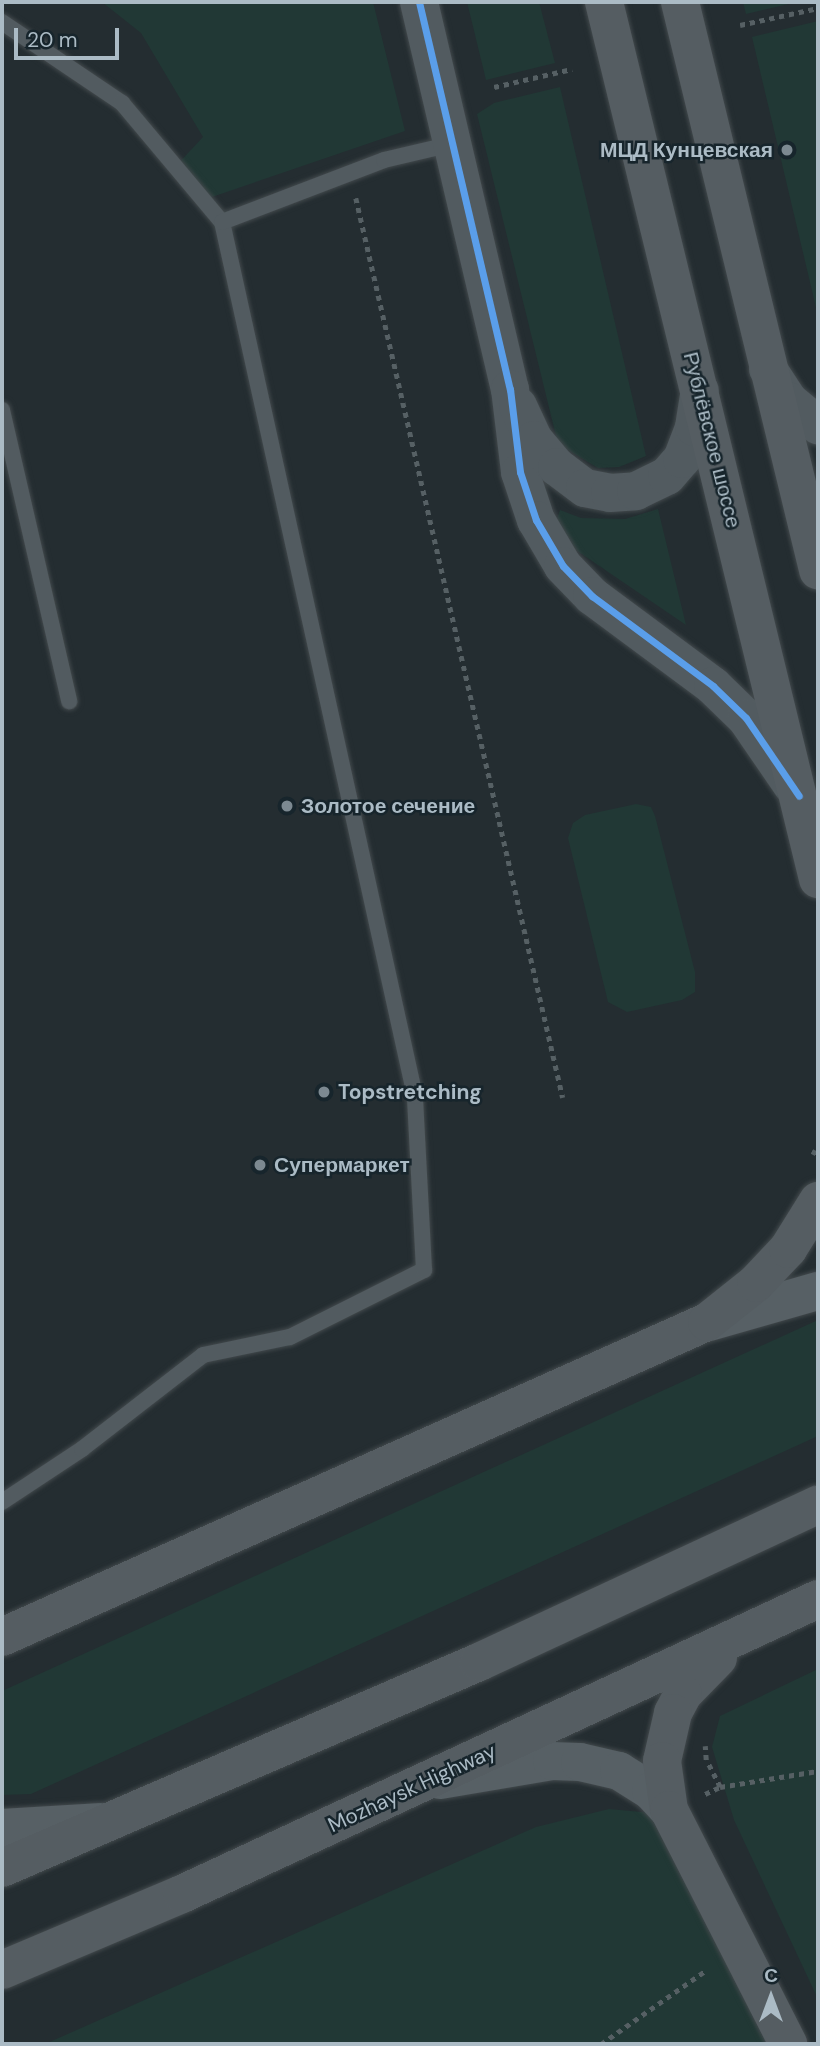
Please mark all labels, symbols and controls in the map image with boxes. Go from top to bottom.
scale bar [18,14,122,58]
text: 20 m [27,26,78,54]
place label: МЦД Кунцевская [600,137,773,163]
marker: МЦД Кунцевская [779,142,795,158]
street label: Рублёвское шоссе [678,349,746,531]
place label: Золотое сечение [301,793,475,819]
marker: Золотое сечение [279,798,295,814]
place label: Topstretching [338,1079,482,1105]
marker: Topstretching [316,1084,332,1100]
place label: Супермаркет [274,1152,410,1178]
marker: Супермаркет [252,1157,268,1173]
street label: Mozhaysk Highway [324,1738,500,1838]
north arrow [736,1962,806,2032]
text: С [764,1963,778,1988]

